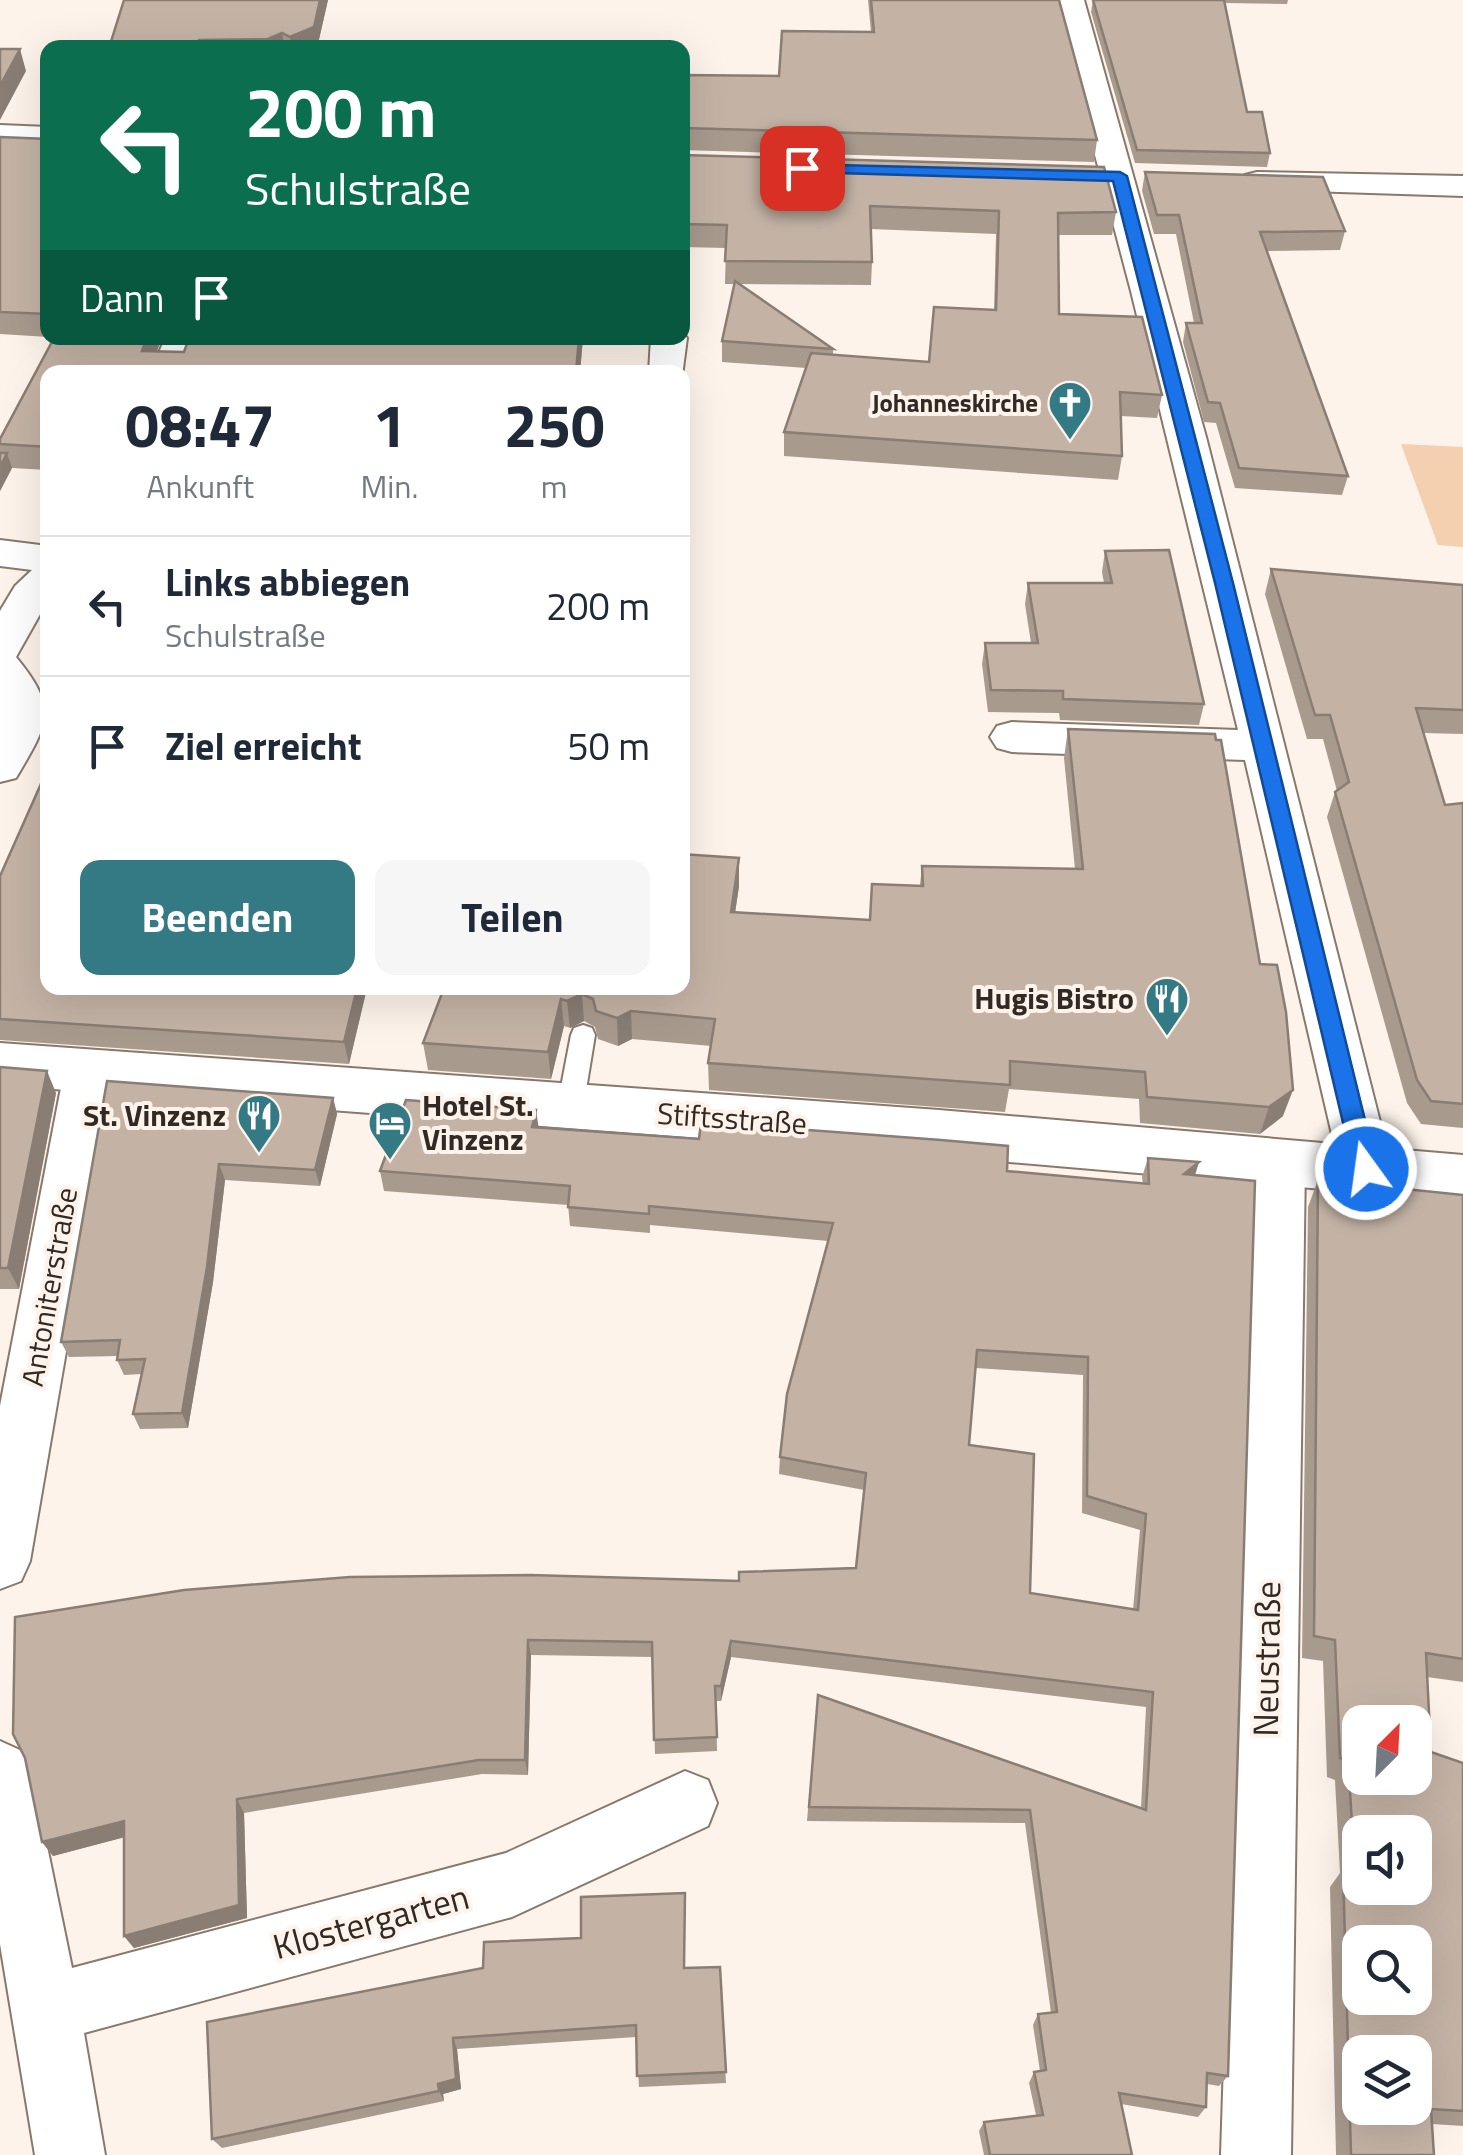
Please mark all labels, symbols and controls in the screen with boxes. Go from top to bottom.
text: 200 m [245,58,437,164]
icon: left [80,80,210,210]
pin [760,126,845,211]
icon: arrive [775,141,830,196]
text: Schulstraße [245,154,471,222]
text: Dann [80,269,164,327]
icon: arrive [184,270,239,325]
text: 08:47 [125,379,275,470]
text: 1 [373,379,406,470]
text: 250 [504,379,605,470]
church icon: Johanneskirche [1047,380,1093,441]
place label: Johanneskirche [872,384,1038,422]
text: Ankunft [146,462,254,510]
text: Min. [360,462,418,510]
text: m [541,462,568,510]
text: Links abbiegen [165,553,410,611]
text: 200 m [546,577,650,635]
icon: left [80,579,135,634]
text: Schulstraße [165,611,326,659]
text: Ziel erreicht [165,717,362,775]
text: 50 m [567,717,650,775]
icon: arrive [80,719,135,774]
button: Beenden [80,860,355,975]
button: Teilen [375,860,650,975]
place label: Hugis Bistro [974,975,1134,1021]
restaurant icon: Hugis Bistro [1144,976,1190,1037]
place label: Hotel St. Vinzenz [422,1082,534,1162]
street label: Stiftsstraße [656,1090,808,1146]
place label: St. Vinzenz [83,1092,226,1138]
restaurant icon: St. Vinzenz [236,1093,282,1154]
hotel icon: Hotel St. Vinzenz [367,1100,413,1161]
position arrow [1314,1117,1418,1221]
street label: Antoniterstraße [9,1184,89,1390]
street label: Neustraße [1238,1581,1294,1737]
north arrow [1342,1705,1432,1795]
map controls [1342,1705,1432,2125]
button: sound [1342,1815,1432,1905]
street label: Klostergarten [267,1869,475,1973]
button: search [1342,1925,1432,2015]
button: layers [1342,2035,1432,2125]

